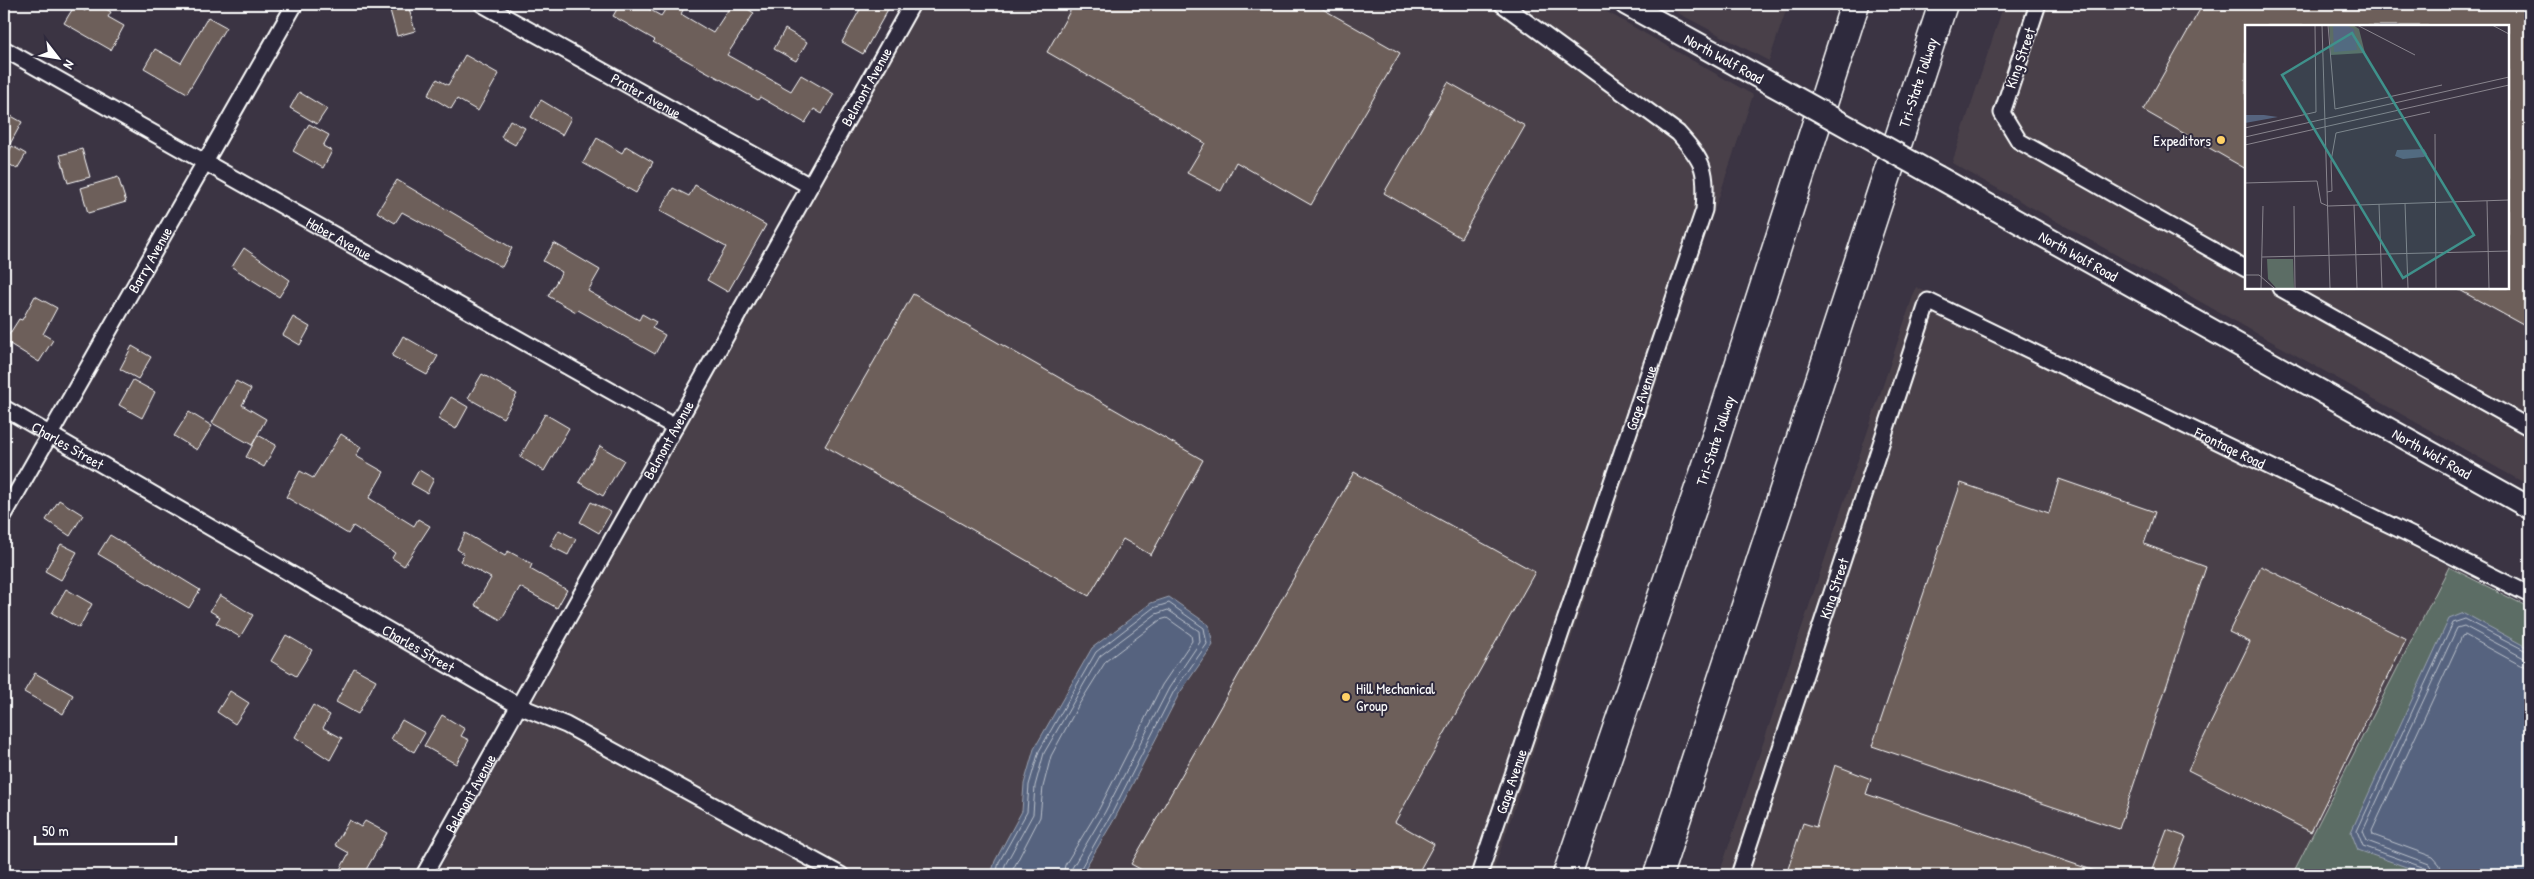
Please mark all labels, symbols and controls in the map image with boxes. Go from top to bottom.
street label: King Street [2000,24,2040,91]
inset map [2245,25,2509,289]
street label: North Wolf Road [1681,28,1768,88]
north arrow [32,32,82,82]
street label: Tri-State Tollway [1893,35,1942,130]
street label: Belmont Avenue [835,43,896,130]
text: N [59,57,80,74]
street label: Prater Avenue [607,67,685,123]
place label: Expeditors [2153,130,2211,151]
marker: Expeditors [2215,134,2227,146]
street label: Haber Avenue [303,211,376,265]
street label: Barry Avenue [122,223,177,296]
street label: North Wolf Road [2035,225,2122,286]
street label: Gage Avenue [1620,362,1661,433]
street label: Tri-State Tollway [1690,393,1739,488]
street label: Belmont Avenue [637,396,698,483]
street label: Charles Street [28,416,109,475]
street label: Frontage Road [2190,421,2269,473]
street label: North Wolf Road [2389,423,2475,484]
street label: King Street [1814,554,1854,621]
street label: Charles Street [379,619,459,678]
place label: Hill Mechanical Group [1356,678,1435,716]
marker: Hill Mechanical Group [1340,691,1352,703]
street label: Gage Avenue [1490,746,1531,816]
street label: Belmont Avenue [439,750,500,836]
scale bar [35,814,176,846]
text: 50 m [42,820,69,841]

